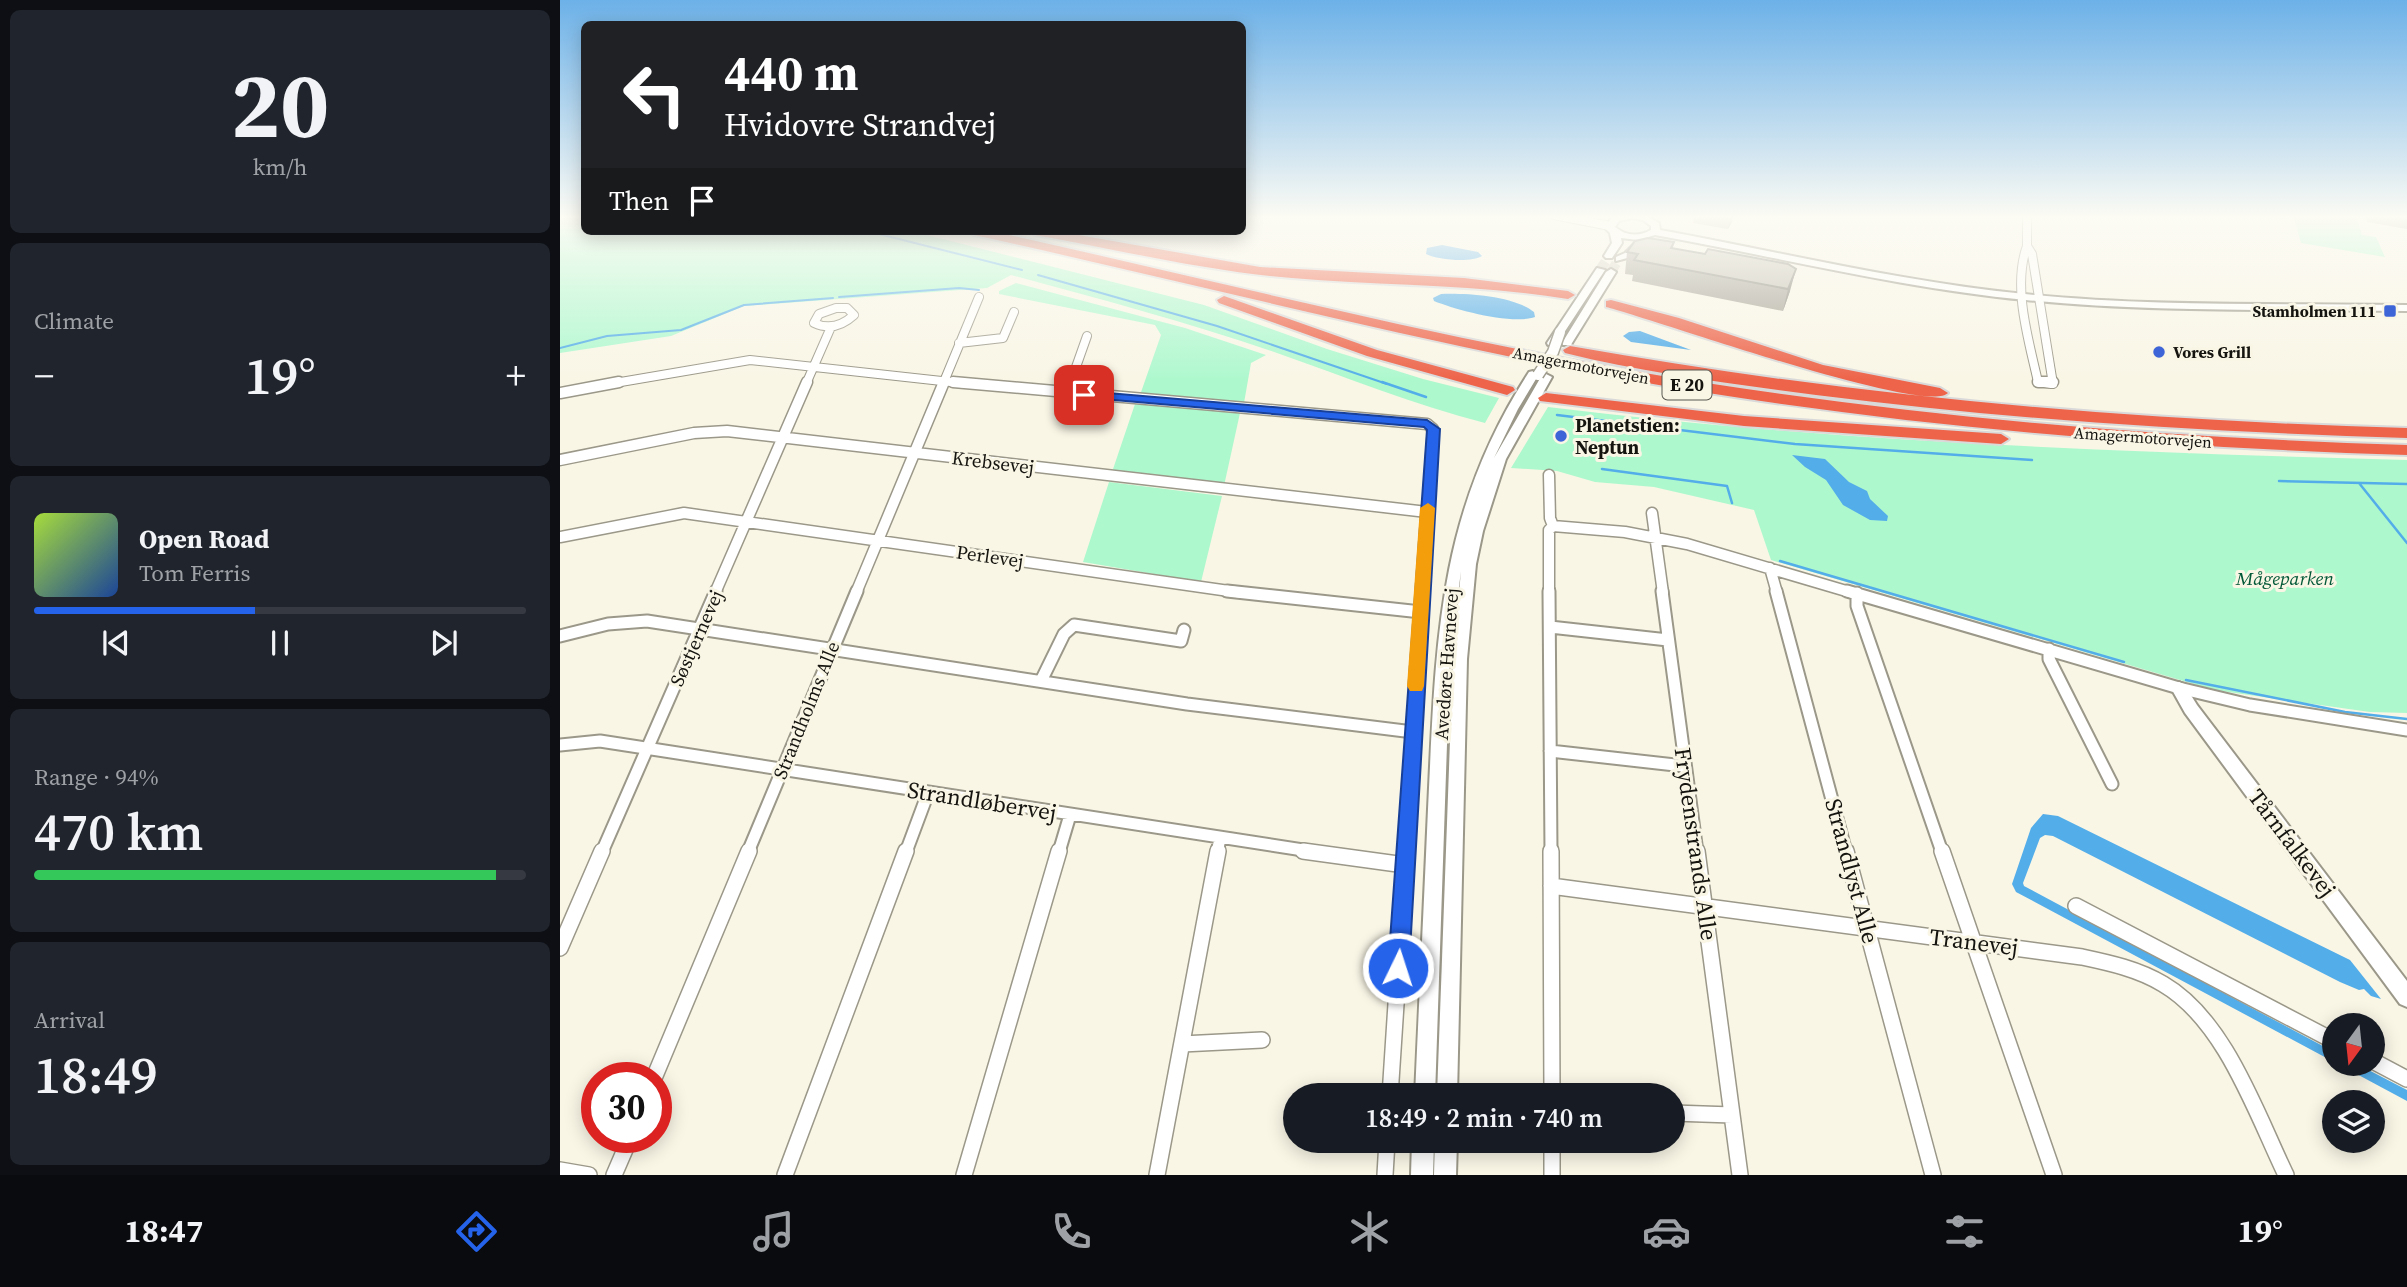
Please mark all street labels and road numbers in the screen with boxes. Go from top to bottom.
street label: Amagermotorvejen [1511,341,1651,389]
road number: E 20 [1662,370,1712,400]
street label: Amagermotorvejen [2073,421,2213,453]
street label: Krebsevej [950,444,1036,480]
street label: Perlevej [955,538,1025,574]
street label: Søstjernevej [663,586,729,690]
street label: Avedøre Havnevej [1428,587,1464,741]
street label: Strandholms Alle [767,637,845,783]
street label: Frydenstrands Alle [1667,746,1725,942]
street label: Strandløbervej [905,773,1059,829]
street label: Tårnfalkevej [2241,782,2343,904]
street label: Strandlyst Alle [1817,795,1887,947]
street label: Tranevej [1928,921,2020,963]

